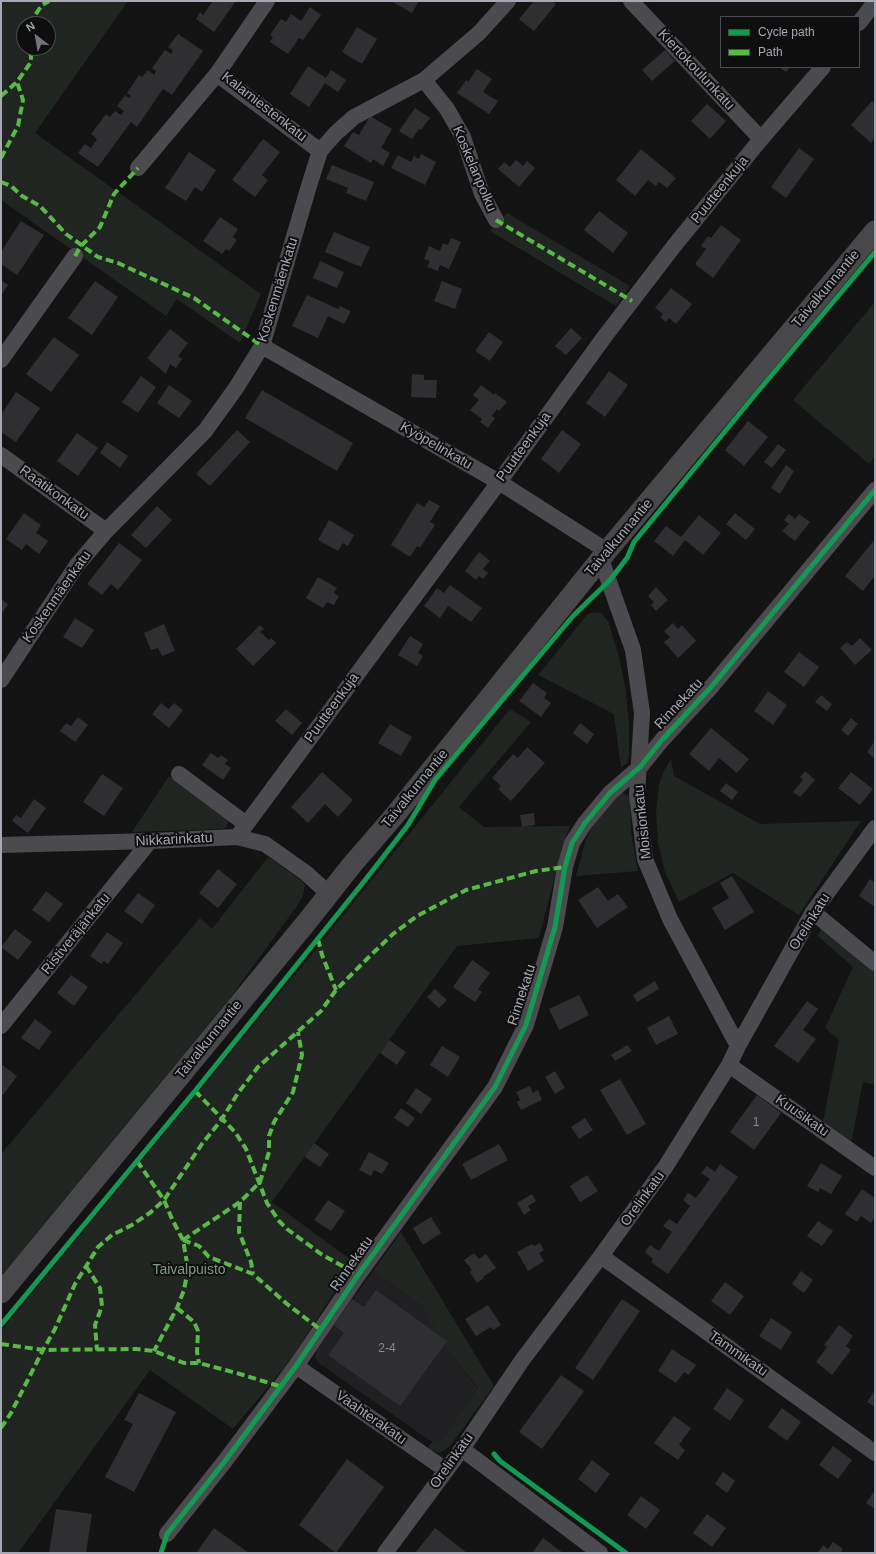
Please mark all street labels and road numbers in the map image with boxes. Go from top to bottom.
street label: Kiertokoulunkatu [654,26,738,114]
street label: Kalamiestenkatu [218,69,310,145]
street label: Koskelanpolku [448,124,500,214]
street label: Puutteenkuja [688,153,752,227]
street label: Koskenmäenkatu [254,236,302,344]
street label: Taivalkunnantie [789,247,863,331]
street label: Puutteenkuja [493,409,555,485]
street label: Kyöpelinkatu [397,419,475,473]
street label: Raatikonkatu [16,462,92,524]
street label: Taivalkunnantie [582,496,656,580]
street label: Koskenmäenkatu [19,548,95,646]
street label: Puutteenkuja [301,670,363,746]
street label: Rinnekatu [651,675,707,733]
street label: Taivalkunnantie [378,746,452,832]
street label: Moisionkatu [631,784,655,860]
street label: Nikkarinkatu [135,830,213,850]
street label: Ristiveräjänkatu [38,890,114,978]
street label: Orelinkatu [786,890,834,954]
street label: Rinnekatu [504,962,540,1028]
street label: Taivalkunnantie [172,997,246,1083]
street label: Kuusikatu [772,1091,832,1141]
street label: Orelinkatu [617,1168,669,1230]
street label: Rinnekatu [327,1233,377,1295]
street label: Tammikatu [705,1328,771,1380]
street label: Vaahterakatu [332,1388,410,1448]
street label: Orelinkatu [427,1430,477,1492]

